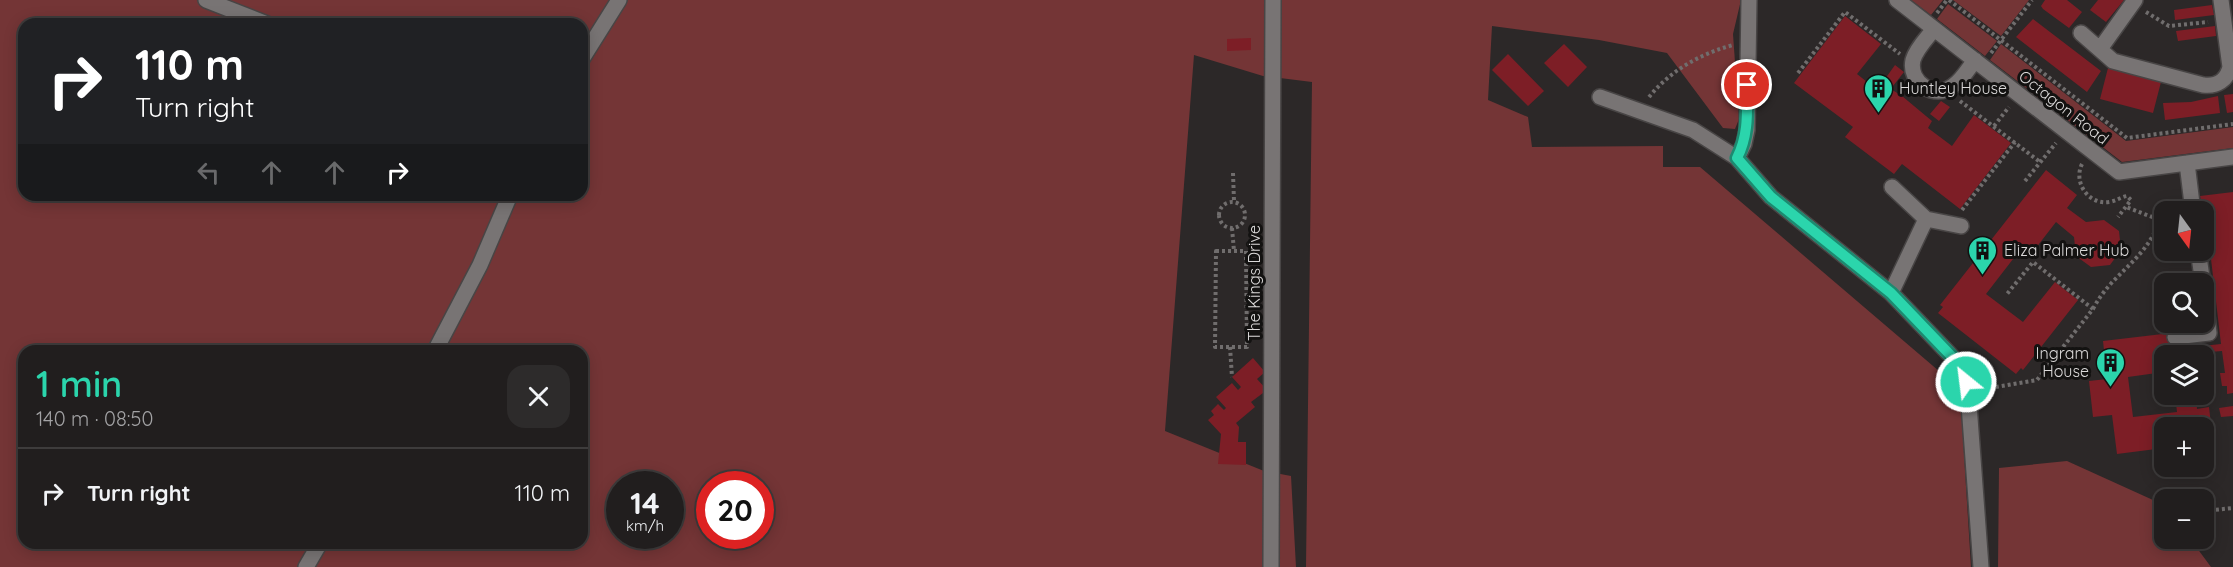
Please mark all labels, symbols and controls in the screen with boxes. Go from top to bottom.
text: 110 m [135,38,244,91]
icon: right [36,42,114,120]
pin [1721,59,1772,110]
street label: Octagon Road [2015,66,2113,148]
icon: arrive [1730,68,1763,101]
building icon: Huntley House [1862,72,1894,114]
place label: Huntley House [1899,78,2007,98]
text: Turn right [135,90,254,124]
icon: left [192,156,225,189]
icon: ahead [255,156,288,189]
icon: ahead [318,156,351,189]
icon: right [381,156,414,189]
north arrow [2154,201,2214,261]
map controls [2154,201,2214,549]
street label: The Kings Drive [1244,225,1264,341]
building icon: Eliza Palmer Hub [1967,234,1999,276]
place label: Eliza Palmer Hub [2004,240,2129,260]
button: search [2154,273,2214,333]
place label: Ingram House [2036,343,2089,381]
button: layers [2154,345,2214,405]
building icon: Ingram House [2094,346,2126,388]
position arrow [1934,350,1998,414]
text: 1 min [36,361,122,406]
button: close [507,365,570,428]
text: 140 m · 08:50 [36,406,153,431]
button: + [2154,417,2214,477]
speed limit sign: 20 [696,471,774,549]
icon: right [36,477,69,510]
text: Turn right [87,479,191,507]
text: 110 m [515,479,570,507]
text: 14 [630,484,660,522]
button: − [2154,489,2214,549]
text: km/h [626,516,664,535]

